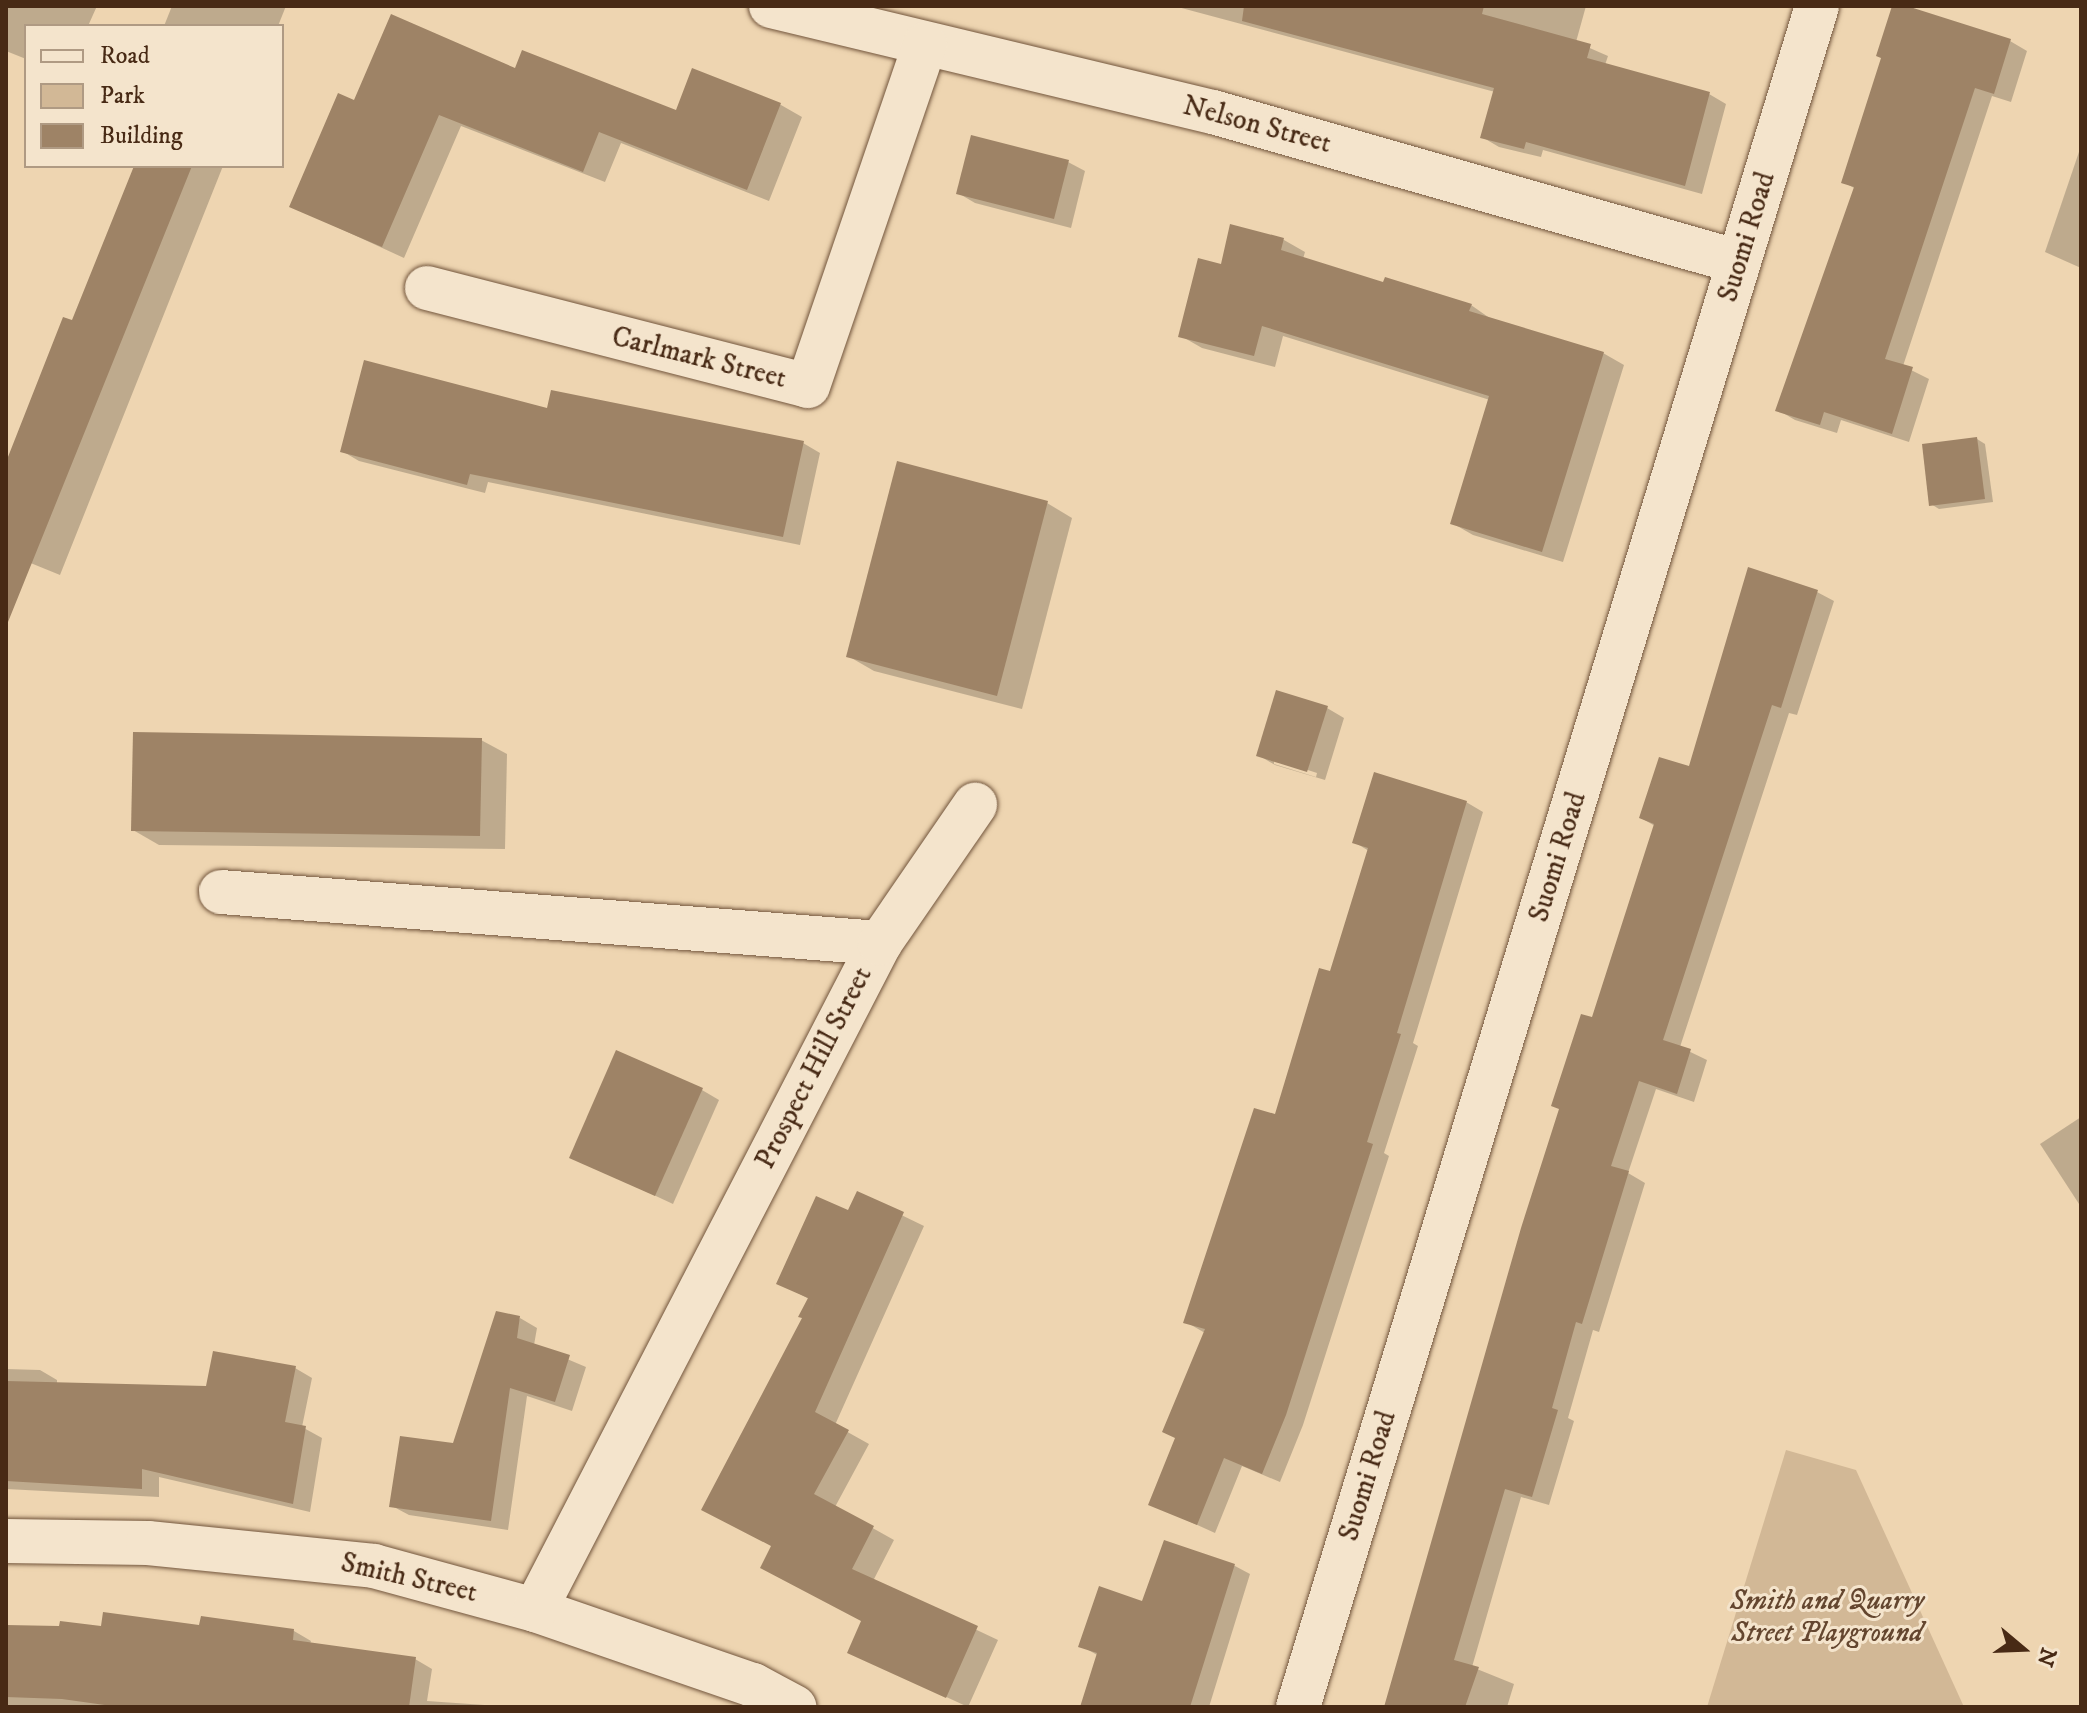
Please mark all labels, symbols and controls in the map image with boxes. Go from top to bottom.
legend [24,24,284,168]
text: Road [100,41,150,71]
text: Park [100,81,145,111]
street label: Nelson Street [1179,89,1335,161]
text: Building [100,121,183,151]
street label: Suomi Road [1711,168,1783,306]
street label: Carlmark Street [608,320,790,396]
street label: Suomi Road [1522,788,1594,926]
street label: Prospect Hill Street [749,961,879,1175]
street label: Suomi Road [1332,1407,1404,1545]
street label: Smith Street [338,1546,480,1610]
park label: Smith and Quarry Street Playground [1730,1584,1924,1650]
north arrow [1983,1609,2063,1689]
text: N [2030,1644,2062,1670]

